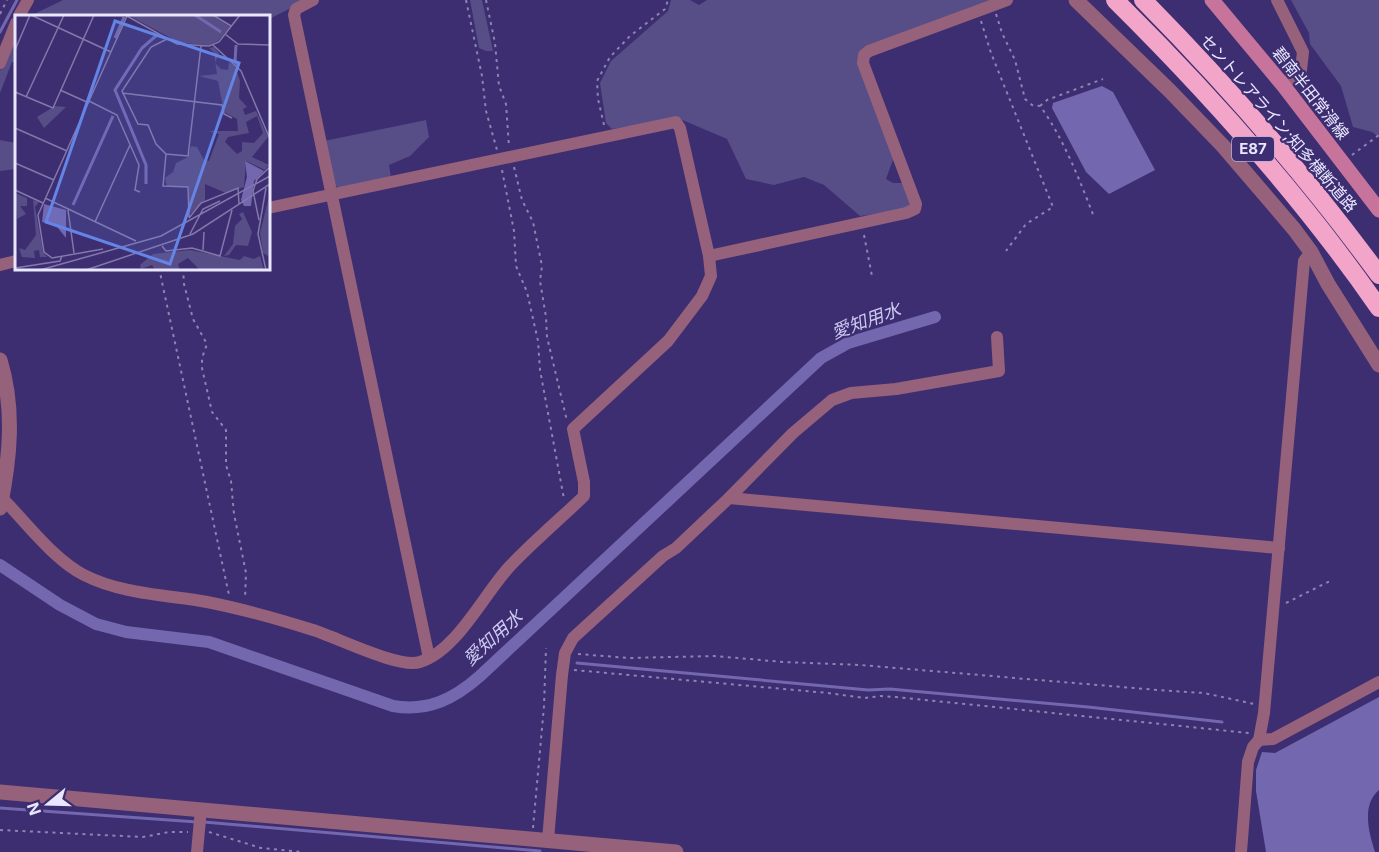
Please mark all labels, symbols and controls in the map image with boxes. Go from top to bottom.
inset map [15,15,270,270]
street label: セントレアライン;知多横断道路 [1196,30,1362,216]
street label: 碧南半田常滑線 [1269,43,1353,143]
road number: E87 [1232,137,1274,161]
water label: 愛知用水 [828,298,905,343]
water label: 愛知用水 [459,604,528,670]
north arrow [18,774,78,834]
text: N [22,800,45,818]

